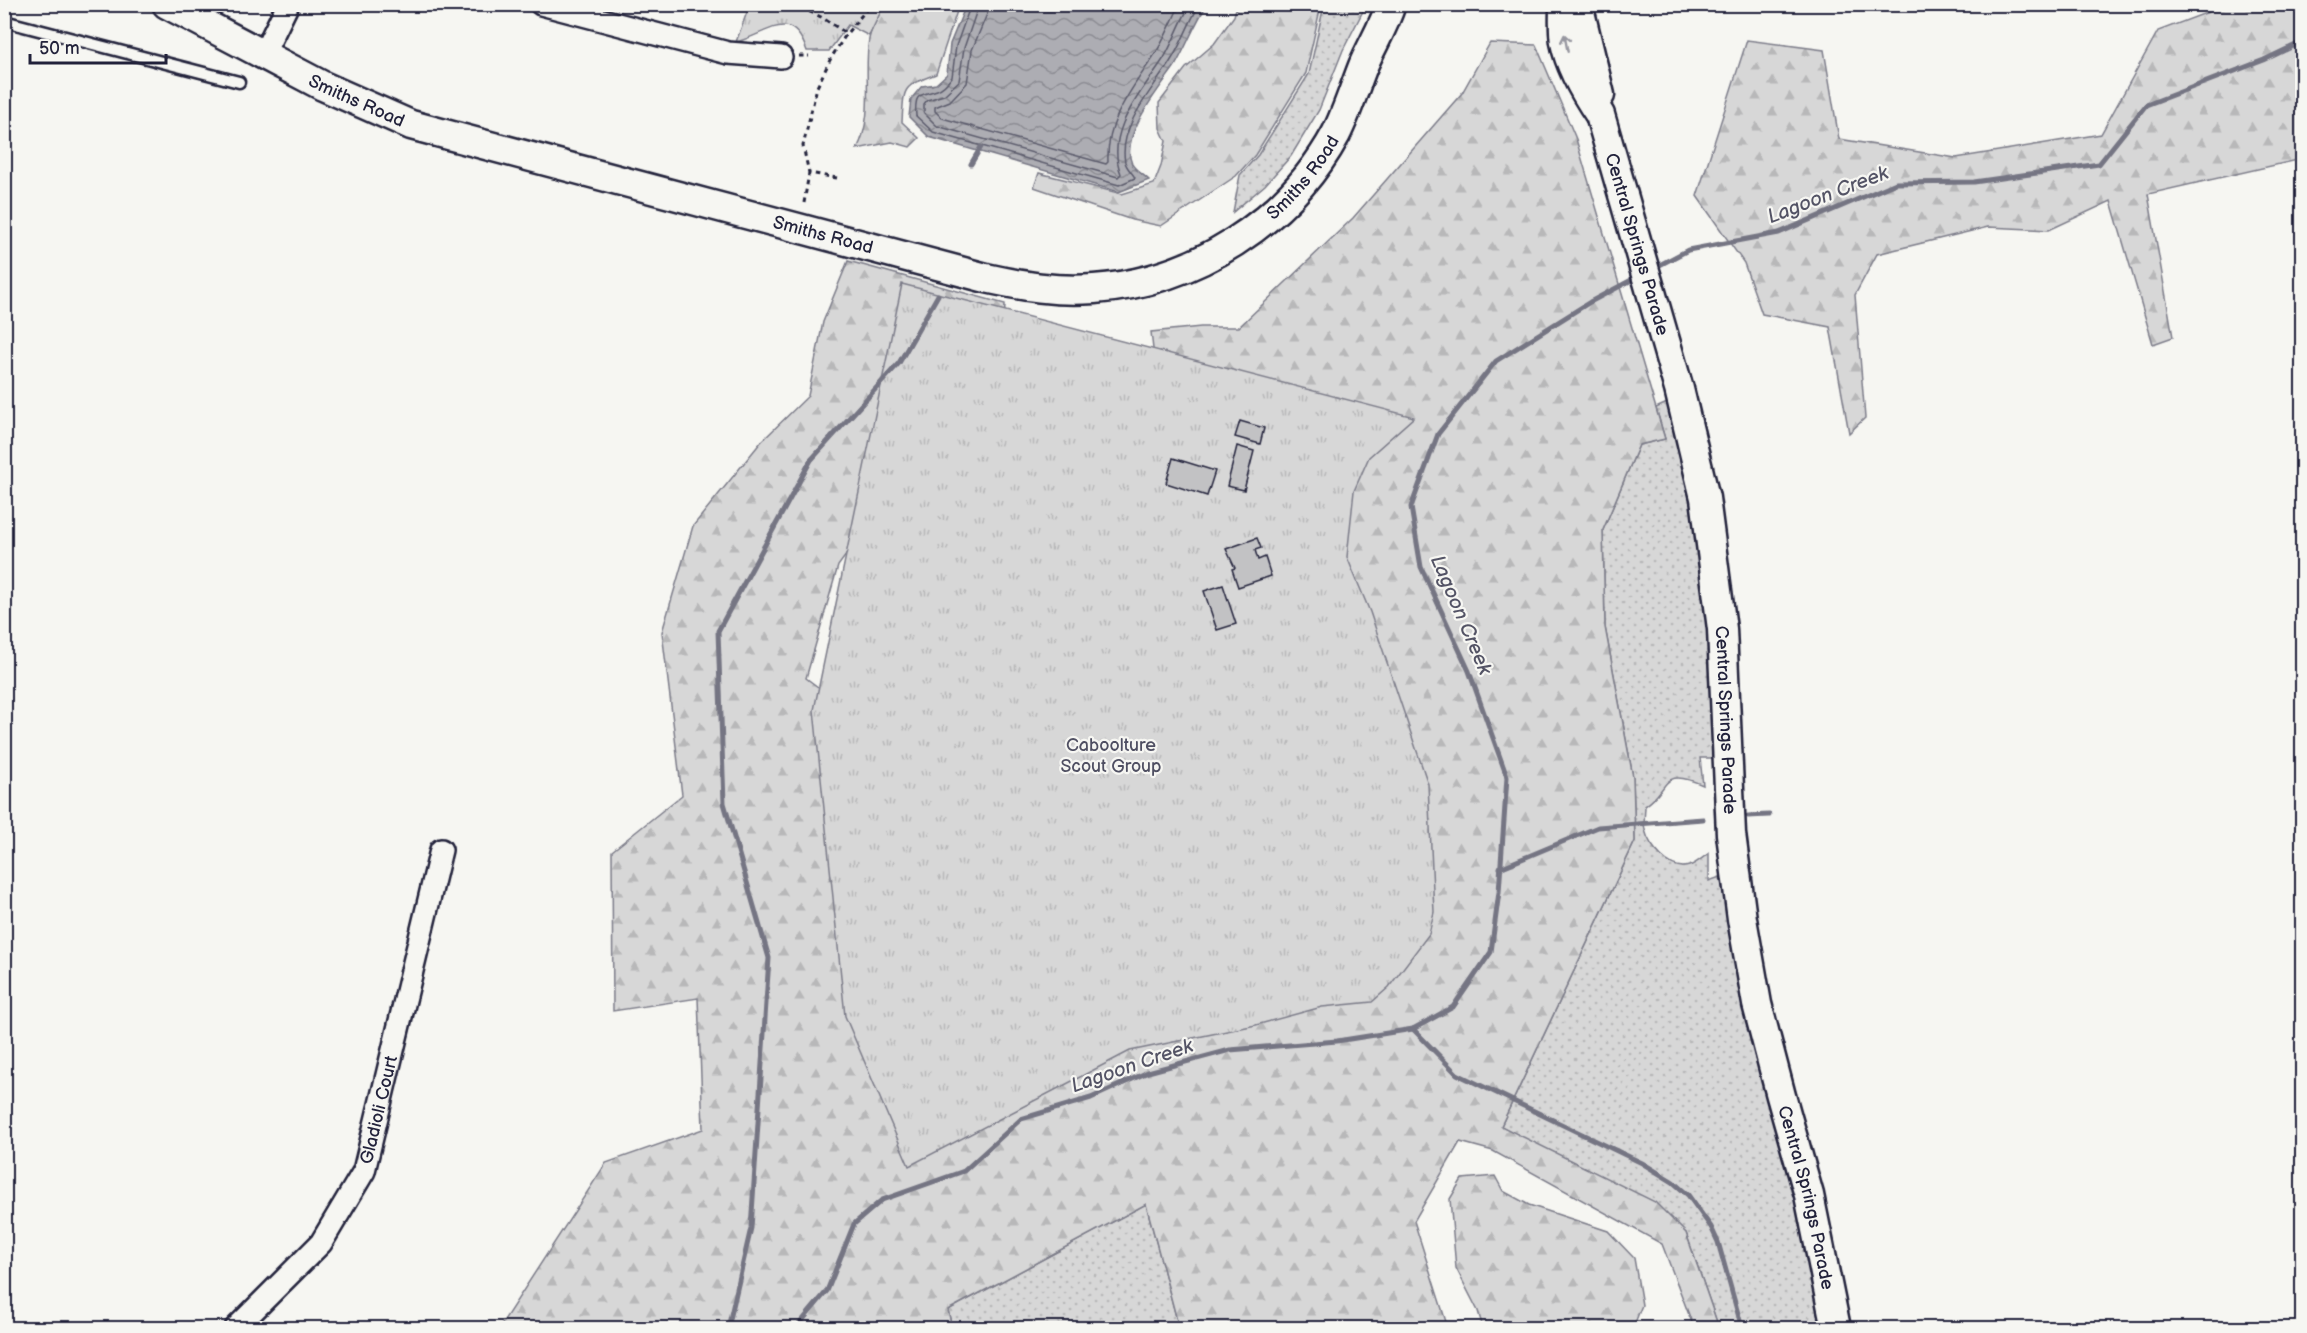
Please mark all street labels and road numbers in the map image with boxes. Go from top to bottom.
street label: Smiths Road [305,70,408,131]
street label: Smiths Road [1262,132,1343,224]
street label: Central Springs Parade [1601,151,1674,338]
street label: Smiths Road [771,211,876,258]
street label: Central Springs Parade [1711,625,1741,815]
street label: Gladioli Court [356,1053,402,1166]
street label: Central Springs Parade [1774,1103,1839,1292]

